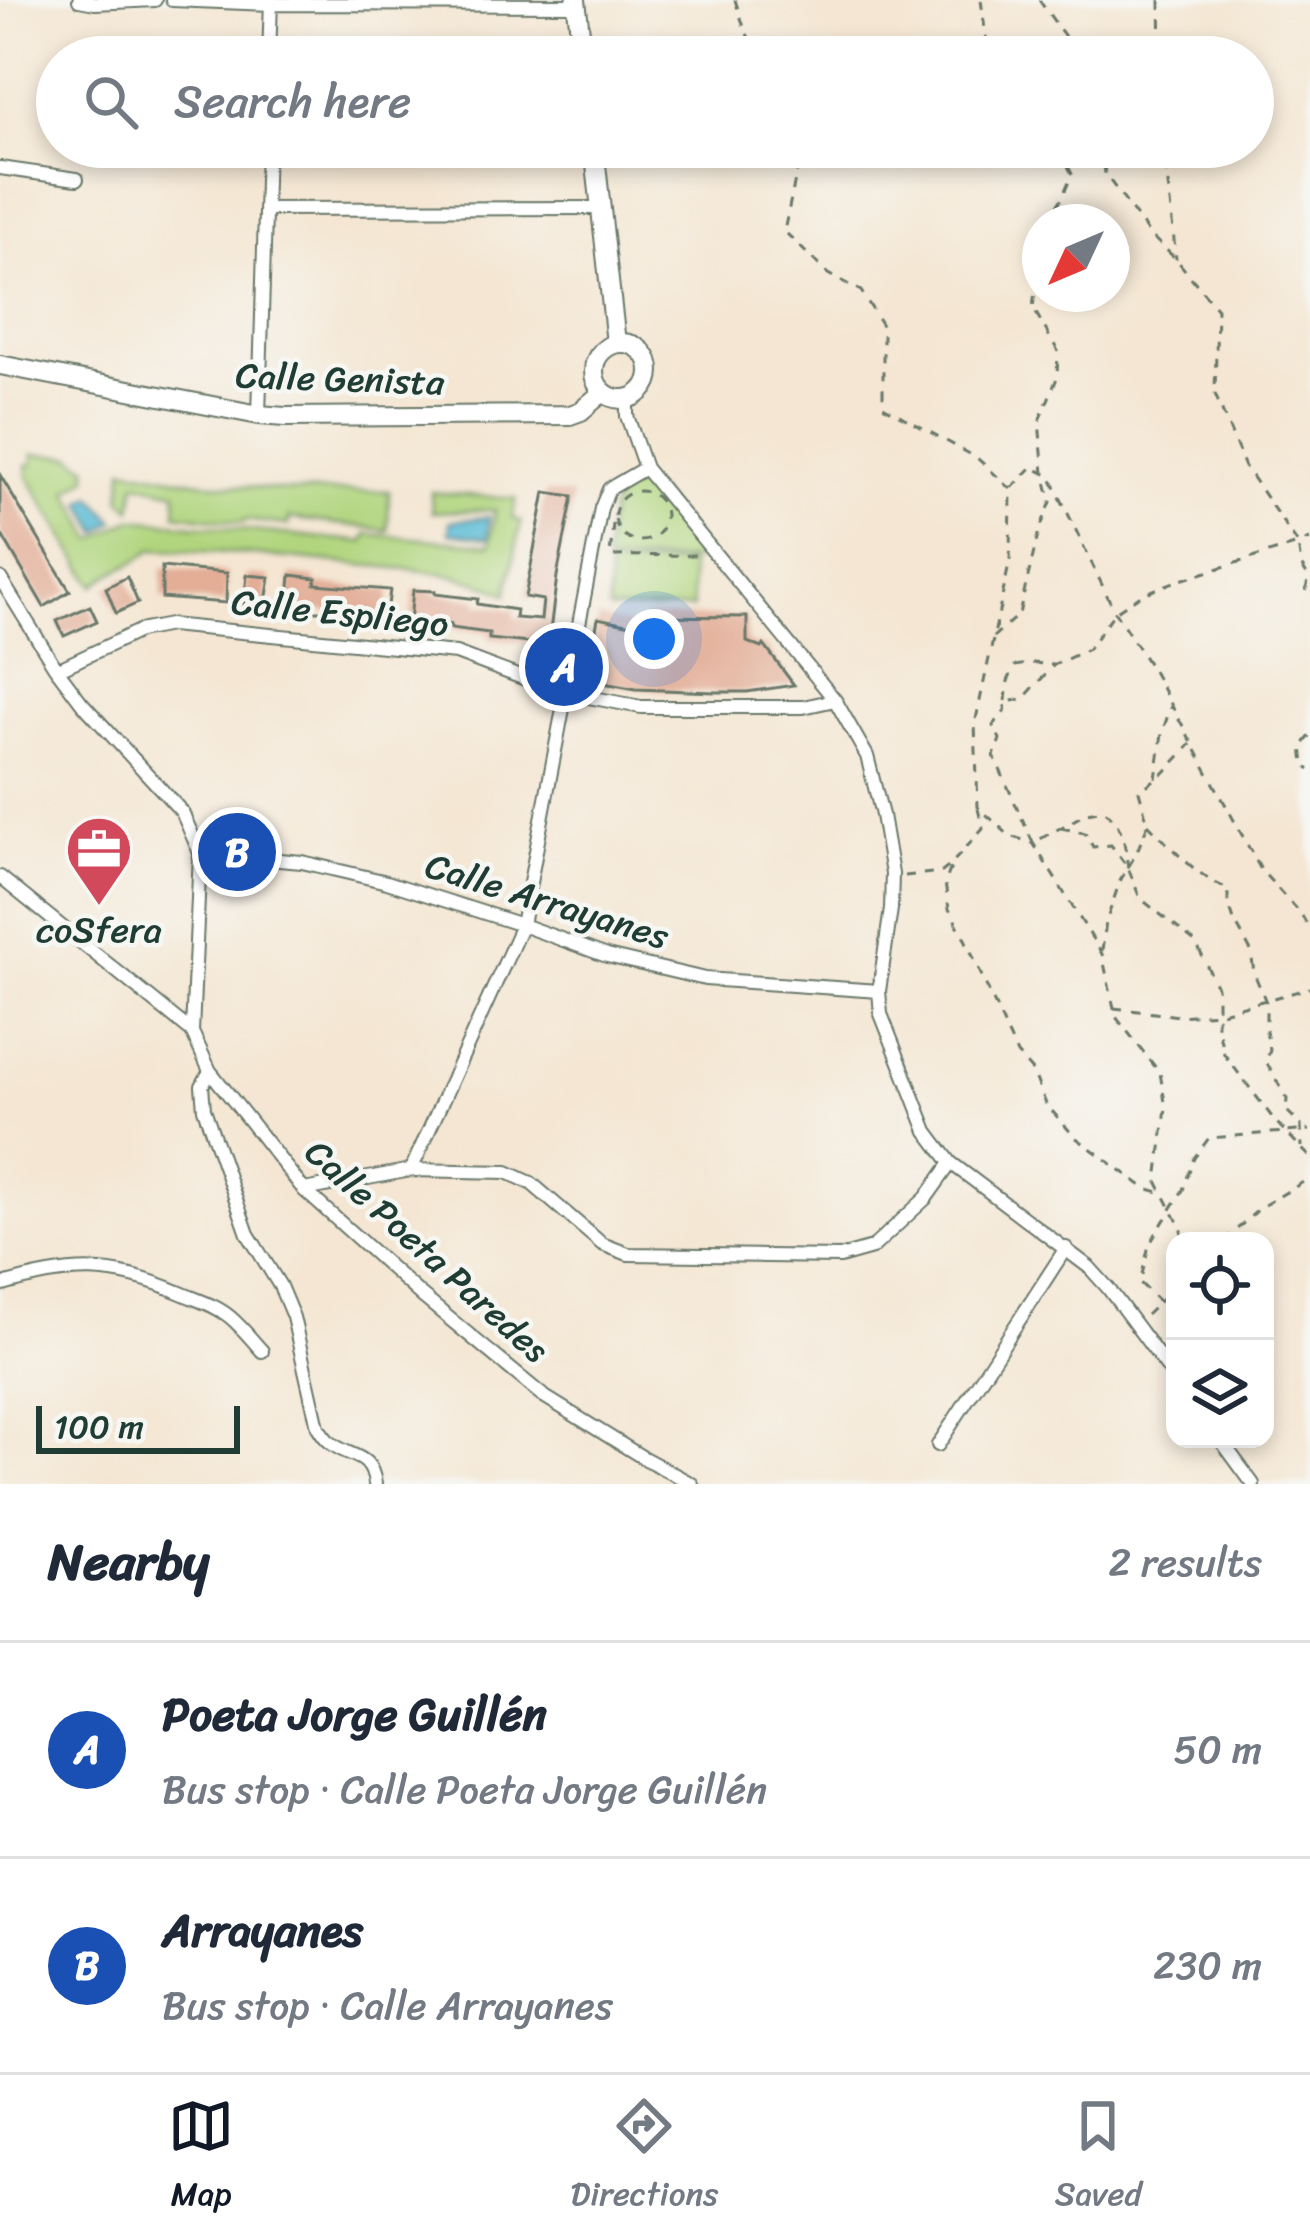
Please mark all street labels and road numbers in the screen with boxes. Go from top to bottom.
street label: Calle Genista [235,343,446,415]
street label: Calle Espliego [228,570,452,656]
street label: Calle Arrayanes [417,834,677,968]
street label: Calle Poeta Paredes [289,1123,565,1379]

